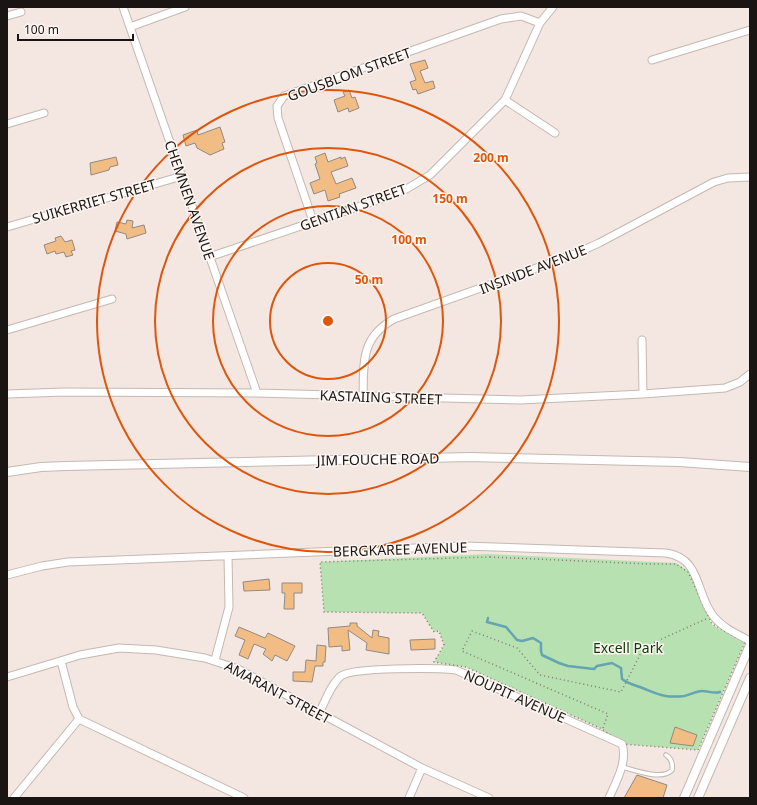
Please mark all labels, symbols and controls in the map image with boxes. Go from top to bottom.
scale bar [18,16,133,42]
text: 100 m [24,21,59,38]
street label: GOUSBLOM STREET [285,43,414,105]
street label: CHEMNEN AVENUE [161,138,219,262]
text: 200 m [473,149,509,166]
street label: SUIKERRIET STREET [30,174,158,228]
street label: GENTIAN STREET [297,179,409,235]
text: 150 m [432,190,468,207]
text: 100 m [391,231,427,248]
street label: INSINDE AVENUE [477,240,589,298]
text: 50 m [355,271,383,288]
centre of rings [321,314,335,328]
street label: KASTAIING STREET [319,385,443,409]
street label: JIM FOUCHE ROAD [315,448,439,470]
street label: BERGKAREE AVENUE [332,537,468,561]
park label: Excell Park [593,638,664,657]
street label: AMARANT STREET [222,656,335,728]
street label: NOUPIT AVENUE [461,665,569,727]

